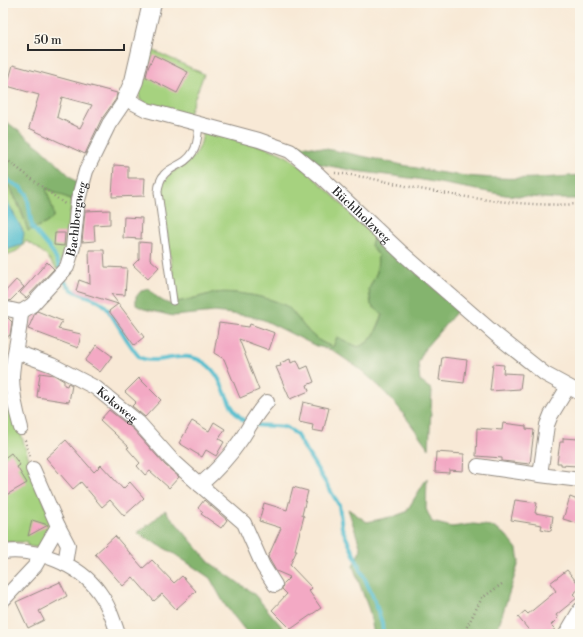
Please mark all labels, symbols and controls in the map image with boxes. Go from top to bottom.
scale bar [28,26,124,52]
text: 50 m [34,33,62,48]
street label: Bachlbergweg [63,179,91,259]
street label: Büchlholzweg [328,183,395,247]
street label: Kokoweg [93,384,141,427]

